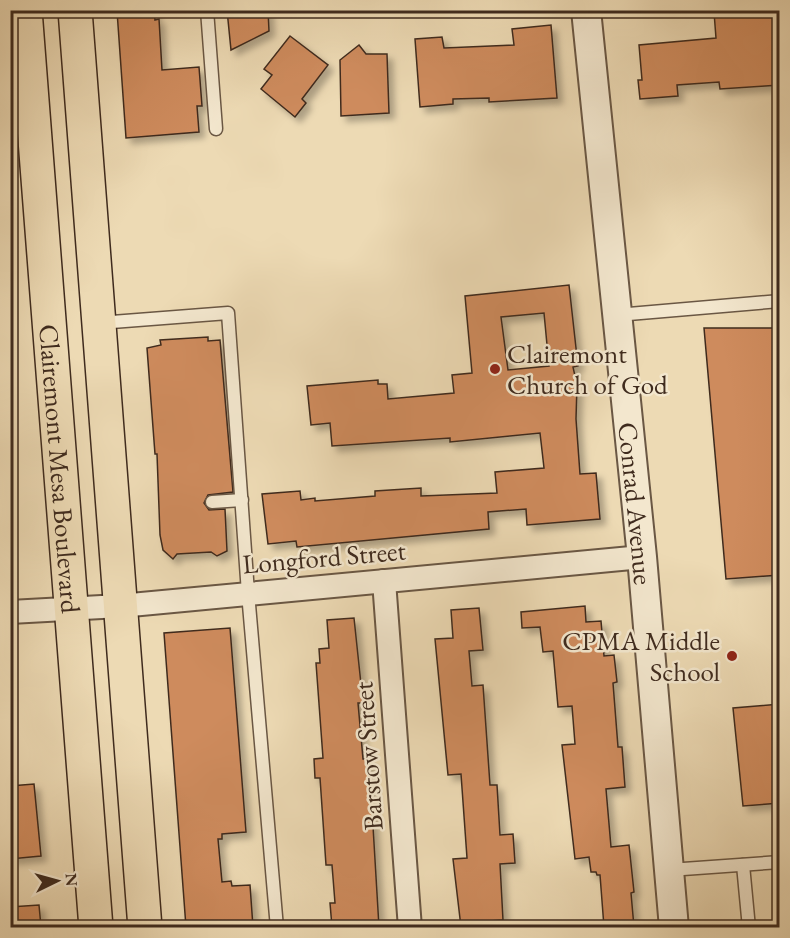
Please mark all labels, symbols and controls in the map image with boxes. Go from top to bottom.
street label: Clairemont Mesa Boulevard [32,323,89,615]
place label: Clairemont Church of God [507,336,668,402]
marker: Clairemont Church of God [488,362,502,376]
street label: Conrad Avenue [611,420,662,586]
street label: Longford Street [241,532,408,582]
place label: CPMA Middle School [562,623,720,689]
marker: CPMA Middle School [725,649,739,663]
street label: Barstow Street [345,680,391,832]
north arrow [27,851,87,911]
text: N [60,872,82,887]

